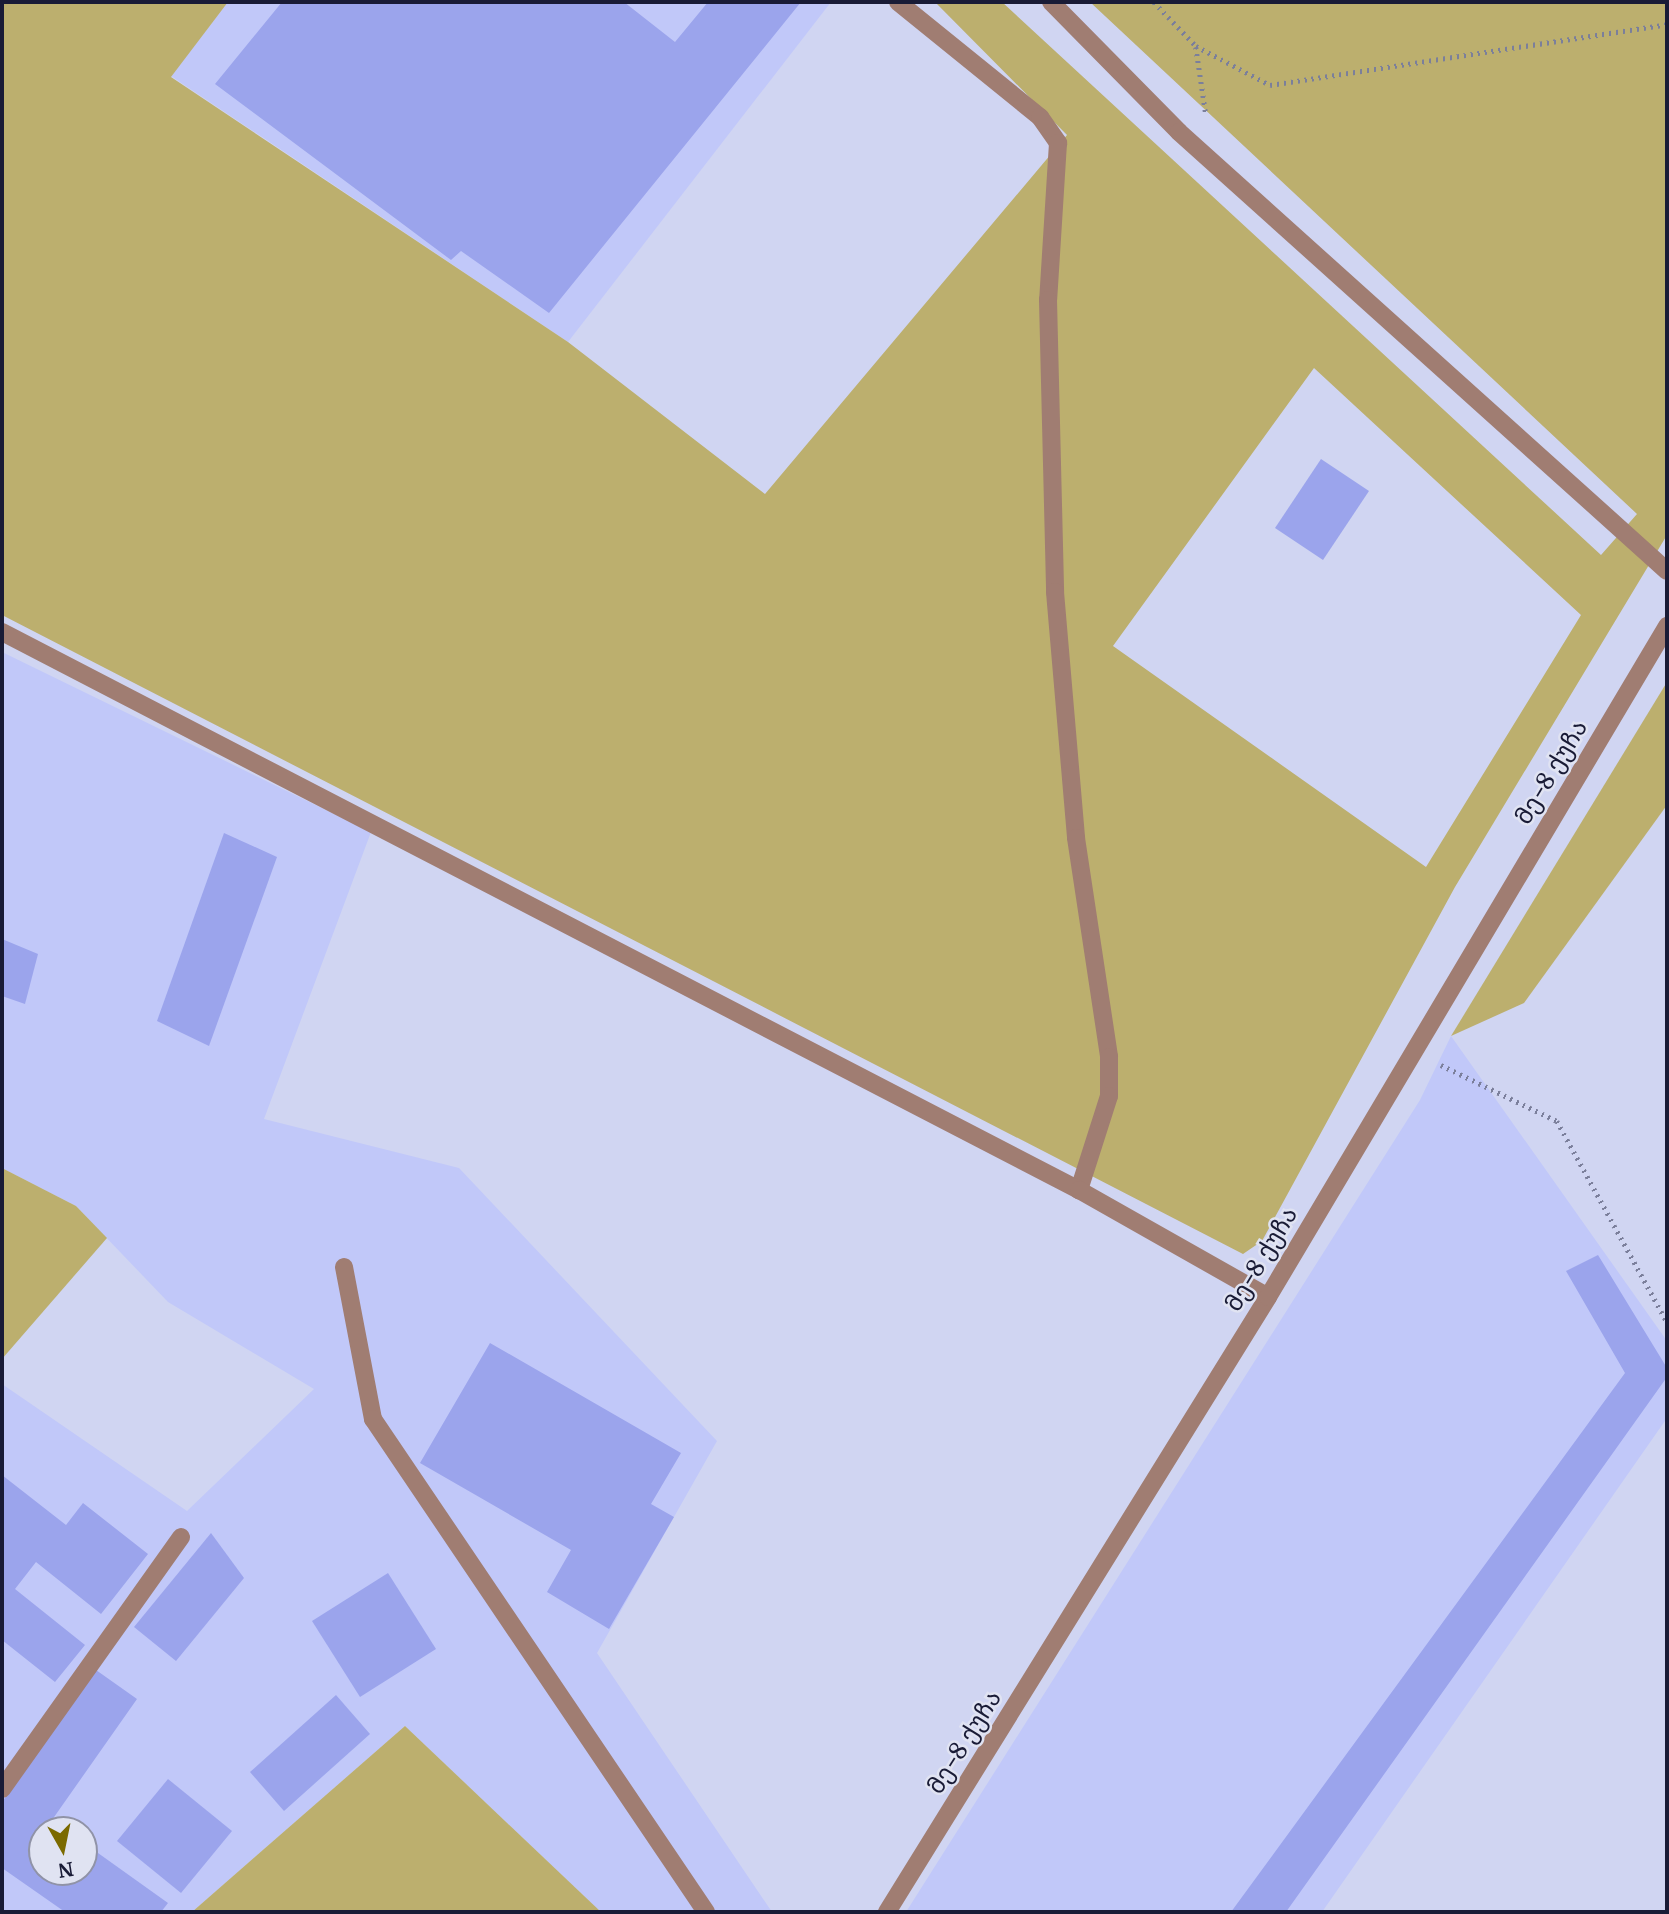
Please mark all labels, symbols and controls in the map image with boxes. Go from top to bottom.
street label: მე-8 ქუჩა [1509,715,1593,829]
street label: მე-8 ქუჩა [1219,1202,1303,1316]
street label: მე-8 ქუჩა [921,1685,1007,1799]
north arrow [28,1816,98,1886]
text: N [57,1857,75,1883]

